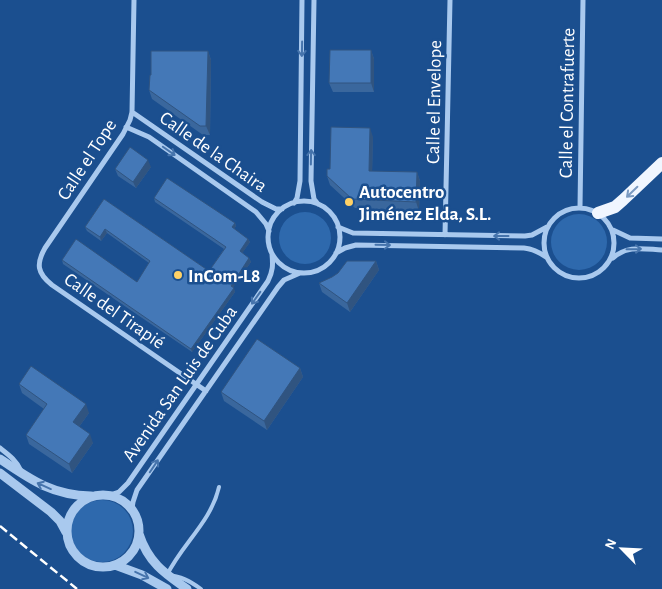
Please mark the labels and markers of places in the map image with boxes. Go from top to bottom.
place label: Autocentro Jiménez Elda, S.L. [359,183,491,224]
marker: Autocentro Jiménez Elda, S.L. [343,196,355,208]
place label: InCom-L8 [188,267,260,286]
marker: InCom-L8 [172,269,184,281]

